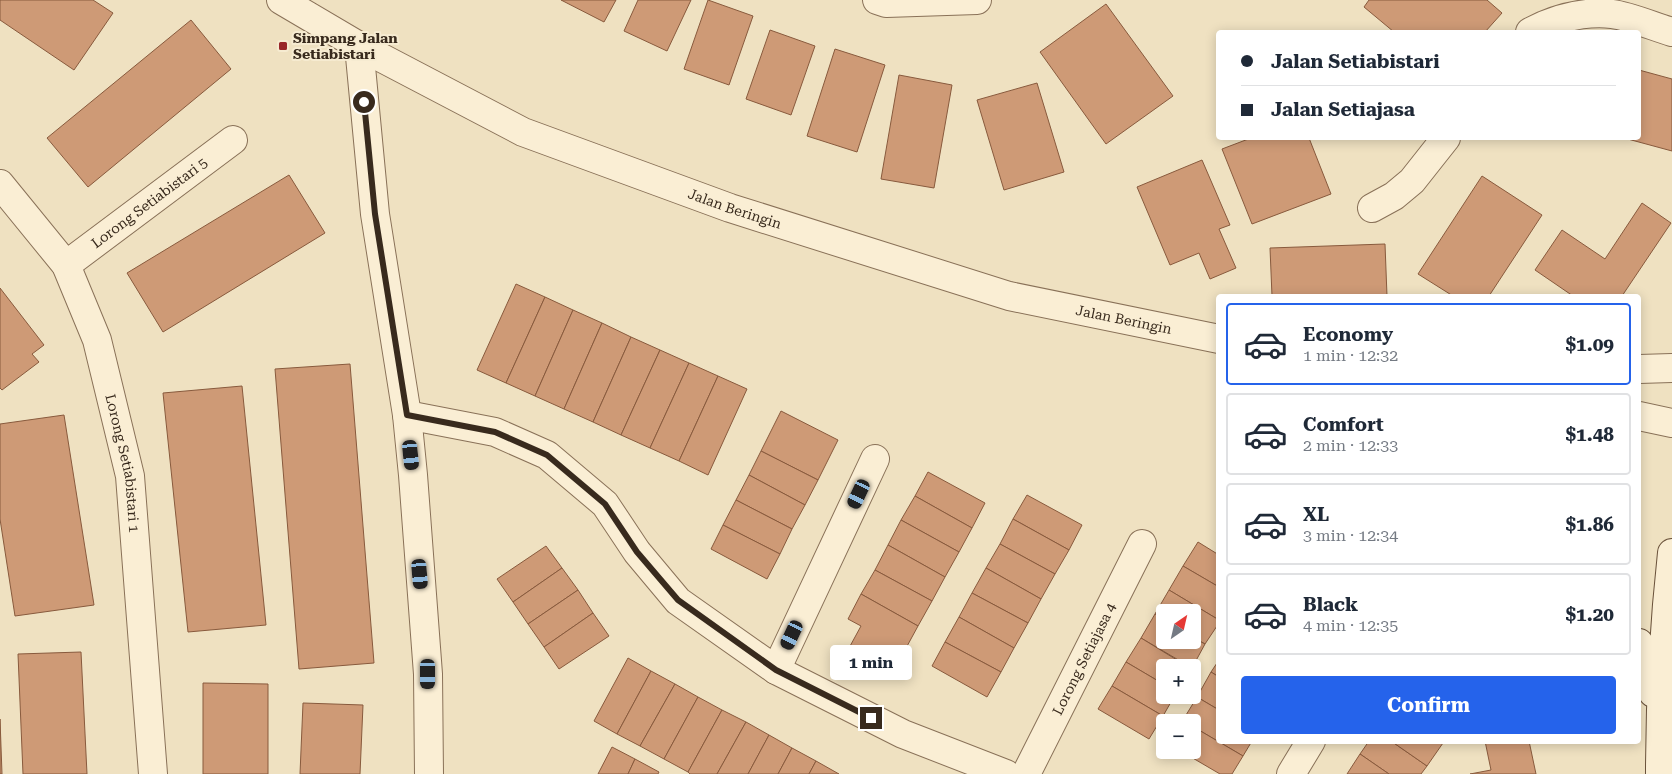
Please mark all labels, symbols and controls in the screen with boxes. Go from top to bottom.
place label: Simpang Jalan Setiabistari [293,30,398,62]
marker: Simpang Jalan Setiabistari [277,40,289,52]
text: Jalan Setiabistari [1271,50,1439,73]
route start [353,91,375,113]
text: Jalan Setiajasa [1271,98,1415,121]
street label: Lorong Setiabistari 5 [88,154,210,251]
street label: Jalan Beringin [686,185,783,232]
street label: Jalan Beringin [1074,302,1173,337]
icon: car [1243,322,1288,367]
text: Economy [1303,323,1393,346]
text: $1.09 [1565,333,1614,356]
text: 1 min · 12:32 [1303,346,1398,365]
street label: Lorong Setiabistari 1 [102,393,142,533]
icon: car [1243,412,1288,457]
text: Comfort [1303,413,1384,436]
text: $1.48 [1565,423,1614,446]
text: 2 min · 12:33 [1303,436,1398,455]
car [401,439,420,471]
car [845,477,872,511]
icon: car [1243,502,1288,547]
text: XL [1303,503,1329,526]
text: $1.86 [1565,513,1614,536]
text: 3 min · 12:34 [1303,526,1398,545]
car [411,558,428,590]
icon: car [1243,592,1288,637]
text: Black [1303,593,1358,616]
street label: Lorong Setiajasa 4 [1049,600,1119,717]
text: $1.20 [1565,603,1614,626]
north arrow [1156,604,1201,649]
map controls [1156,604,1201,759]
text: 4 min · 12:35 [1303,616,1398,635]
car [778,618,805,652]
callout: 1 min [830,646,912,680]
text: 1 min [849,653,893,672]
car [420,659,435,689]
button: + [1156,659,1201,704]
button: Confirm [1241,676,1616,734]
route end [860,707,882,729]
button: − [1156,714,1201,759]

